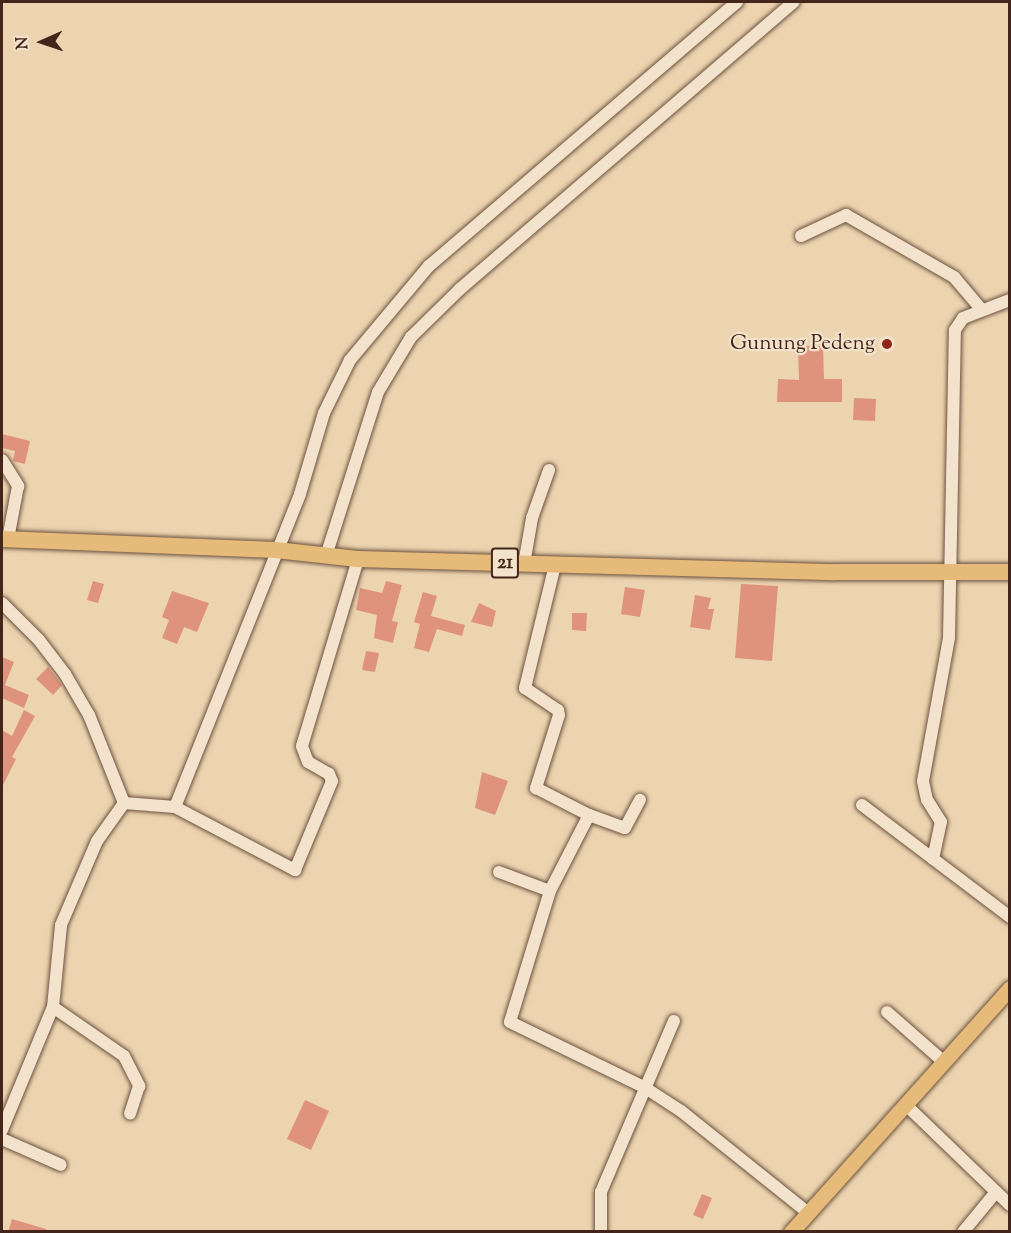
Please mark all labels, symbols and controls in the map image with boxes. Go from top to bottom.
north arrow [12,12,72,72]
text: N [12,36,35,50]
place label: Gunung Pedeng [730,331,875,357]
marker: Gunung Pedeng [880,337,894,351]
road number: 21 [490,546,520,580]

